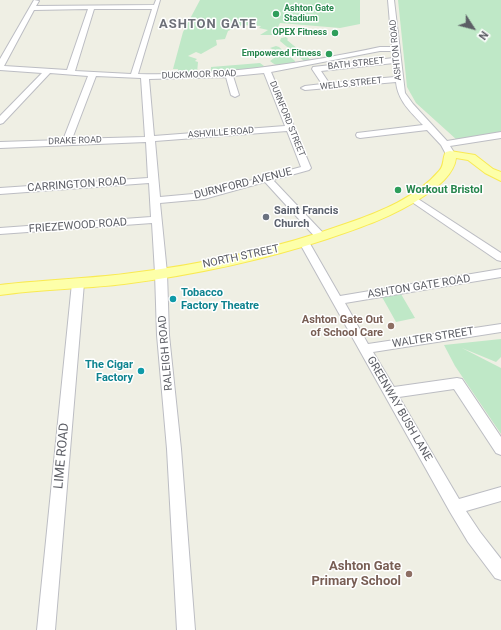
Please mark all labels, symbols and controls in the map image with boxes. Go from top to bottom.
place label: Ashton Gate Stadium [284,4,334,25]
north arrow [453,8,493,48]
marker: Ashton Gate Stadium [271,9,281,19]
district label: ASHTON GATE [159,17,257,33]
street label: ASHTON ROAD [388,19,404,81]
place label: OPEX Fitness [272,28,327,38]
marker: OPEX Fitness [330,28,340,38]
text: N [476,28,491,42]
place label: Empowered Fitness [242,49,321,59]
marker: Empowered Fitness [324,49,334,59]
street label: BATH STREET [327,56,385,72]
street label: DUCKMOOR ROAD [161,68,237,82]
street label: WELLS STREET [319,75,383,93]
street label: DURNFORD STREET [267,80,307,158]
street label: ASHVILLE ROAD [188,125,254,141]
street label: DRAKE ROAD [48,135,102,147]
street label: DURNFORD AVENUE [193,165,293,203]
street label: CARRINGTON ROAD [27,175,127,195]
place label: Workout Bristol [406,183,483,197]
marker: Workout Bristol [393,185,403,195]
place label: Saint Francis Church [274,204,338,230]
marker: Saint Francis Church [261,212,271,222]
street label: FRIEZEWOOD ROAD [28,216,128,236]
street label: NORTH STREET [202,242,280,272]
street label: ASHTON GATE ROAD [367,272,471,302]
place label: Tobacco Factory Theatre [181,286,259,312]
marker: Tobacco Factory Theatre [168,294,178,304]
place label: Ashton Gate Out of School Care [302,313,383,339]
street label: RALEIGH ROAD [156,315,176,391]
marker: Ashton Gate Out of School Care [386,321,396,331]
street label: WALTER STREET [391,325,475,351]
street label: GREENWAY BUSH LANE [364,354,434,464]
place label: The Cigar Factory [85,358,133,384]
marker: The Cigar Factory [136,366,146,376]
street label: LIME ROAD [51,422,73,490]
place label: Ashton Gate Primary School [311,559,401,590]
marker: Ashton Gate Primary School [404,569,414,579]

